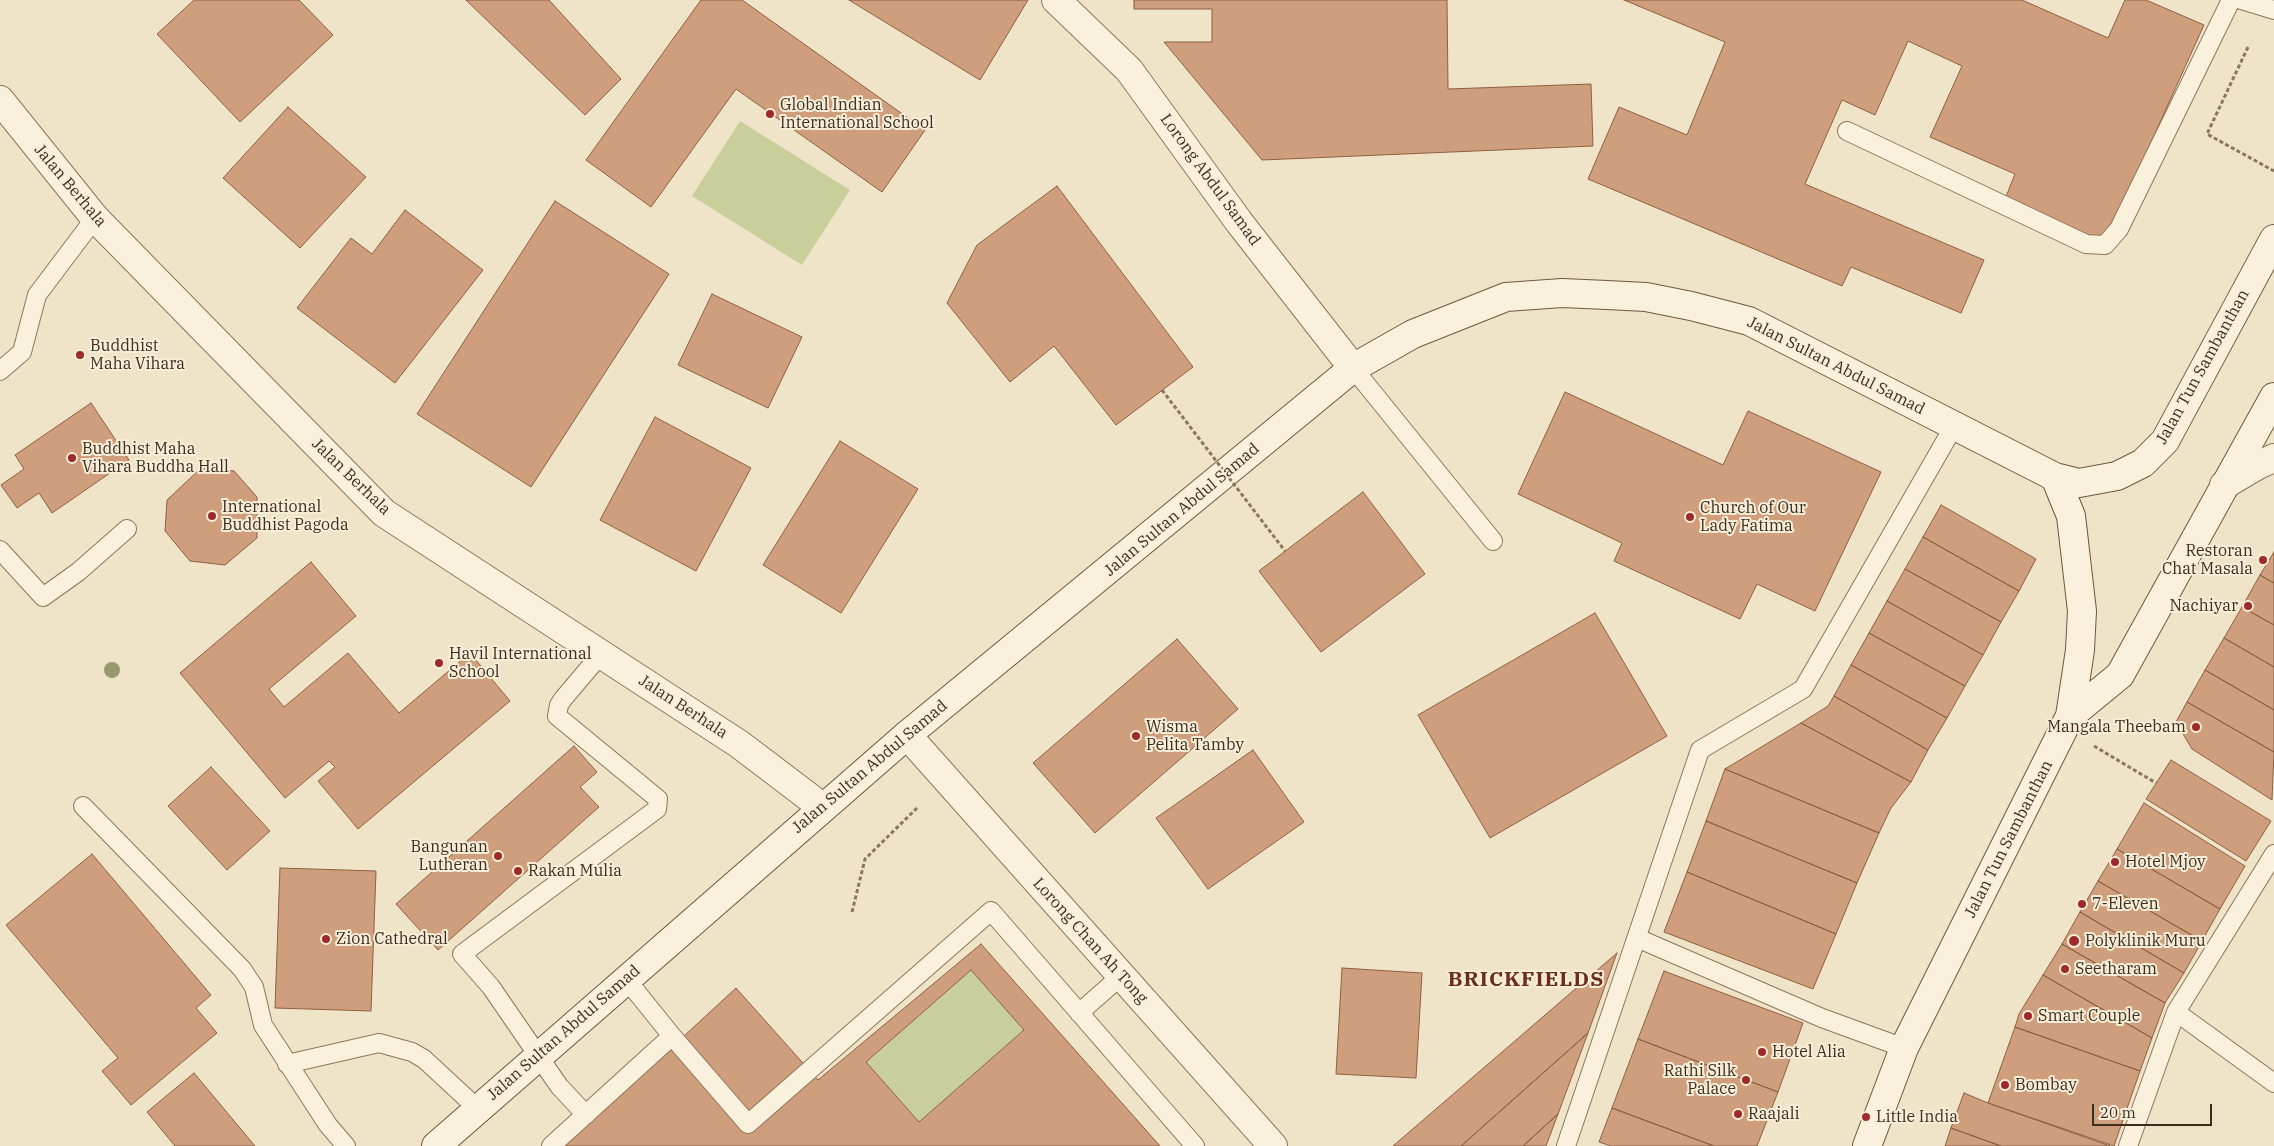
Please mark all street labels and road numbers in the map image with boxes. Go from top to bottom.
street label: Lorong Abdul Samad [1156,110,1264,250]
street label: Jalan Berhala [30,141,110,231]
street label: Jalan Tun Sambanthan [2152,286,2254,448]
street label: Jalan Sultan Abdul Samad [1744,313,1928,419]
street label: Jalan Berhala [308,435,394,519]
street label: Jalan Sultan Abdul Samad [1101,439,1263,581]
street label: Jalan Berhala [635,671,731,743]
street label: Jalan Sultan Abdul Samad [789,696,951,838]
street label: Jalan Tun Sambanthan [1961,757,2057,921]
street label: Lorong Chan Ah Tong [1029,874,1151,1008]
street label: Jalan Sultan Abdul Samad [484,961,644,1105]

